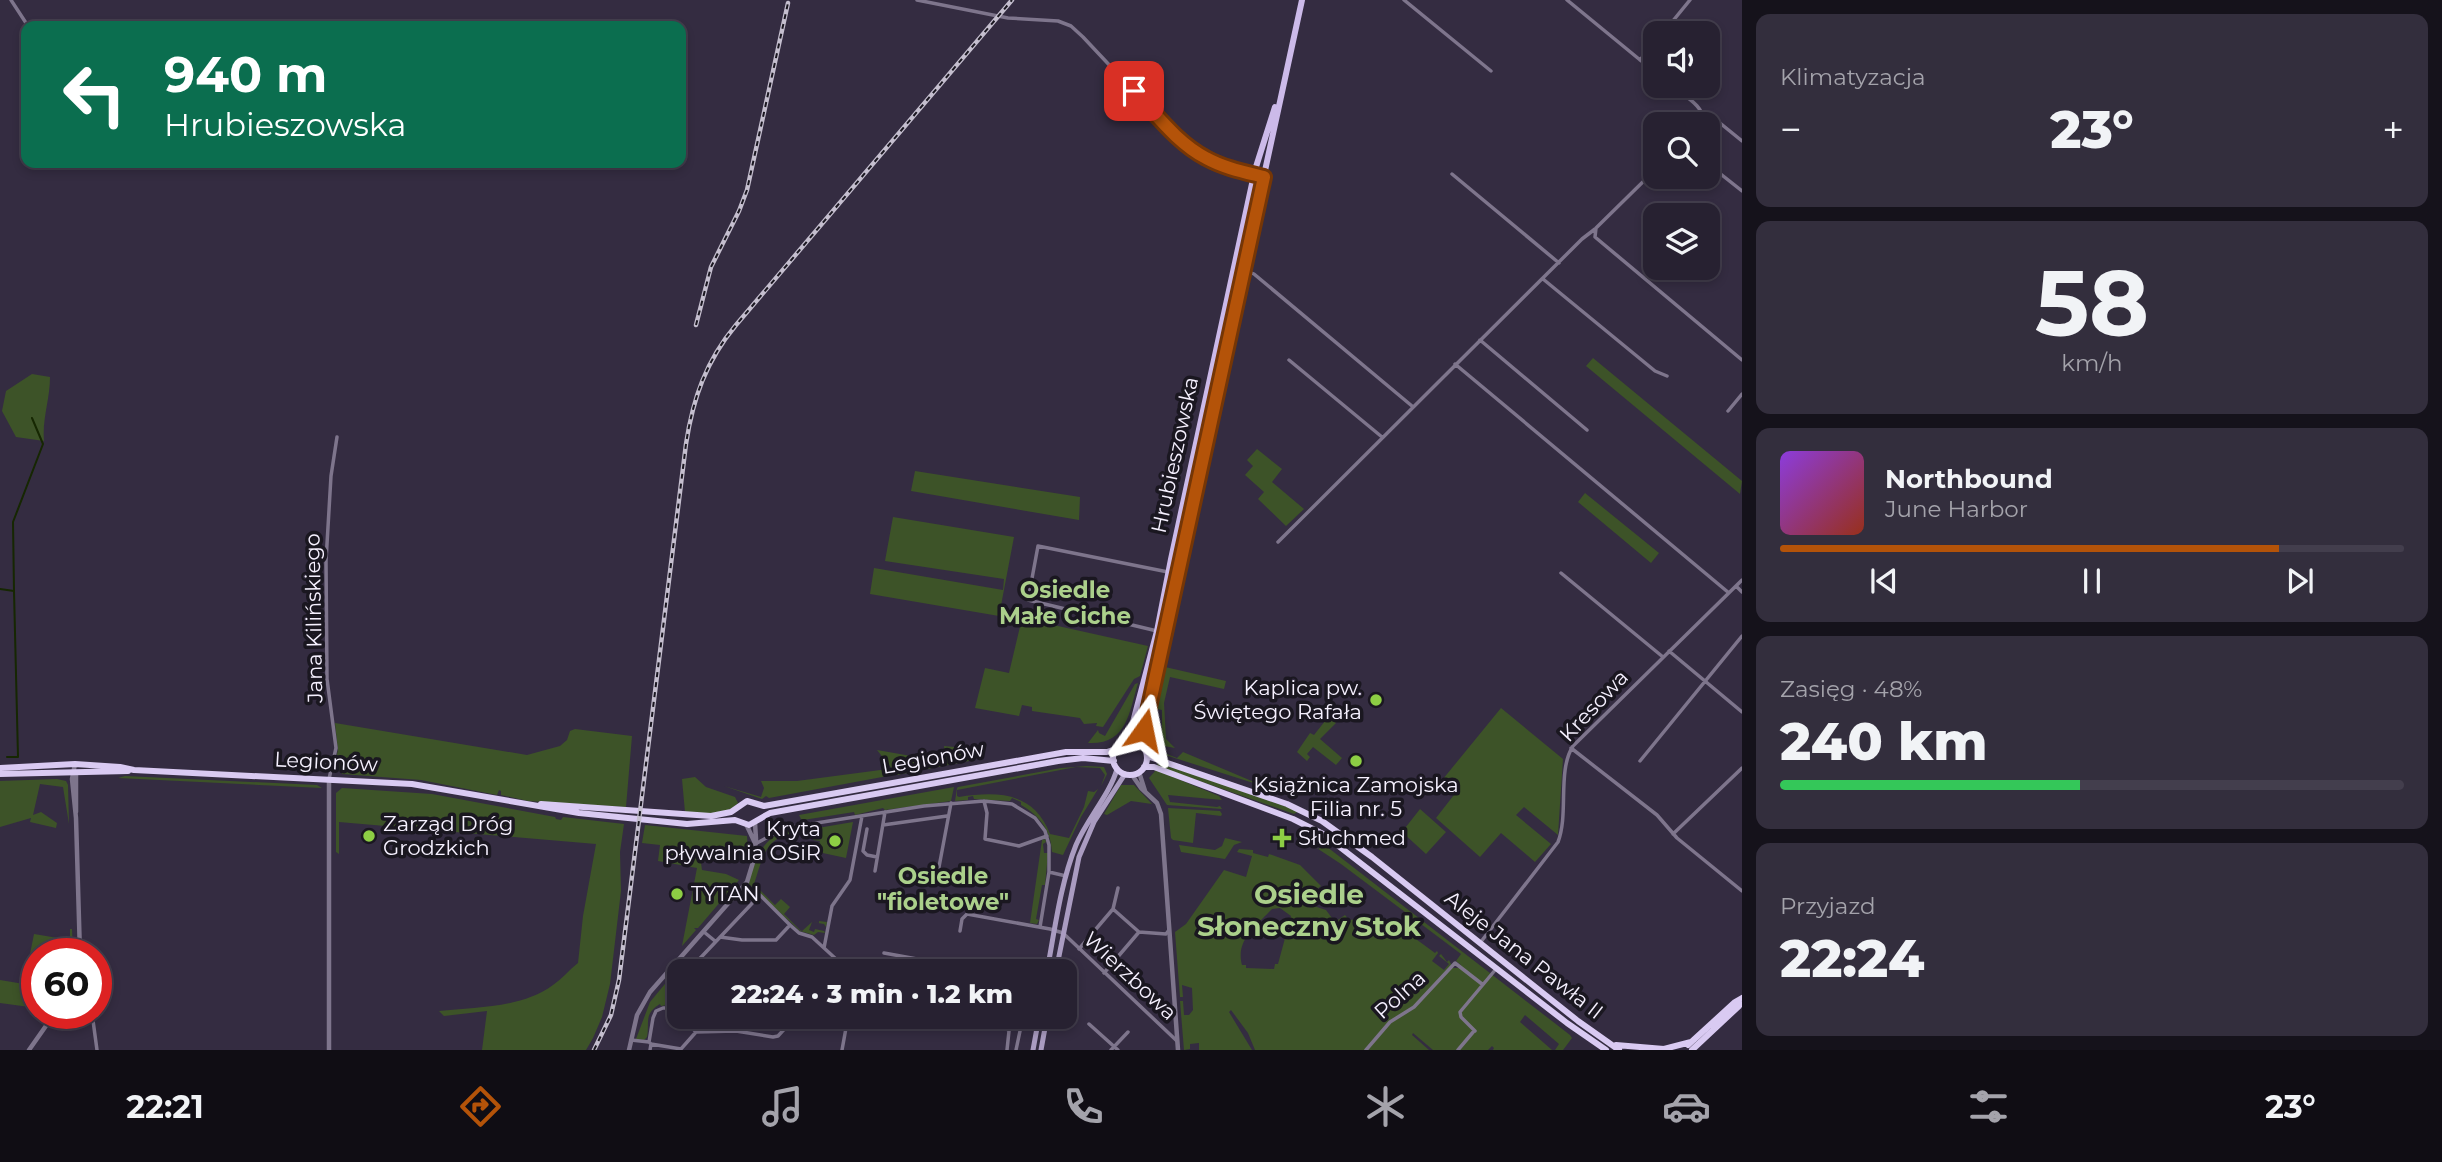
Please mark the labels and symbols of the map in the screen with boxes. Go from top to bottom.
pin [1104,61,1164,121]
street label: Hrubieszowska [1146,374,1203,535]
street label: Jana Kilińskiego [300,533,327,704]
district label: Osiedle Małe Ciche [999,576,1131,630]
street label: Kresowa [1554,665,1633,747]
place label: Kaplica pw. Świętego Rafała [1194,675,1362,724]
marker: Kaplica pw. Świętego Rafała [1368,692,1384,708]
position arrow [1107,693,1181,767]
street label: Legionów [880,736,987,779]
street label: Legionów [274,746,379,777]
marker: Książnica Zamojska Filia nr. 5 [1348,753,1364,769]
place label: Książnica Zamojska Filia nr. 5 [1253,772,1459,821]
place label: Zarząd Dróg Grodzkich [383,811,513,860]
place label: Kryta pływalnia OSiR [664,816,821,865]
place label: Słuchmed [1298,825,1406,850]
marker: Zarząd Dróg Grodzkich [361,828,377,844]
marker: Słuchmed [1272,828,1292,848]
marker: Kryta pływalnia OSiR [827,833,843,849]
district label: Osiedle "fioletowe" [877,862,1009,916]
district label: Osiedle Słoneczny Stok [1197,877,1422,943]
place label: TYTAN [691,881,760,906]
street label: Aleje Jana Pawła II [1440,885,1608,1024]
marker: TYTAN [669,886,685,902]
street label: Wierzbowa [1079,926,1182,1025]
speed limit sign: 60 [21,938,112,1029]
street label: Polna [1369,965,1430,1024]

